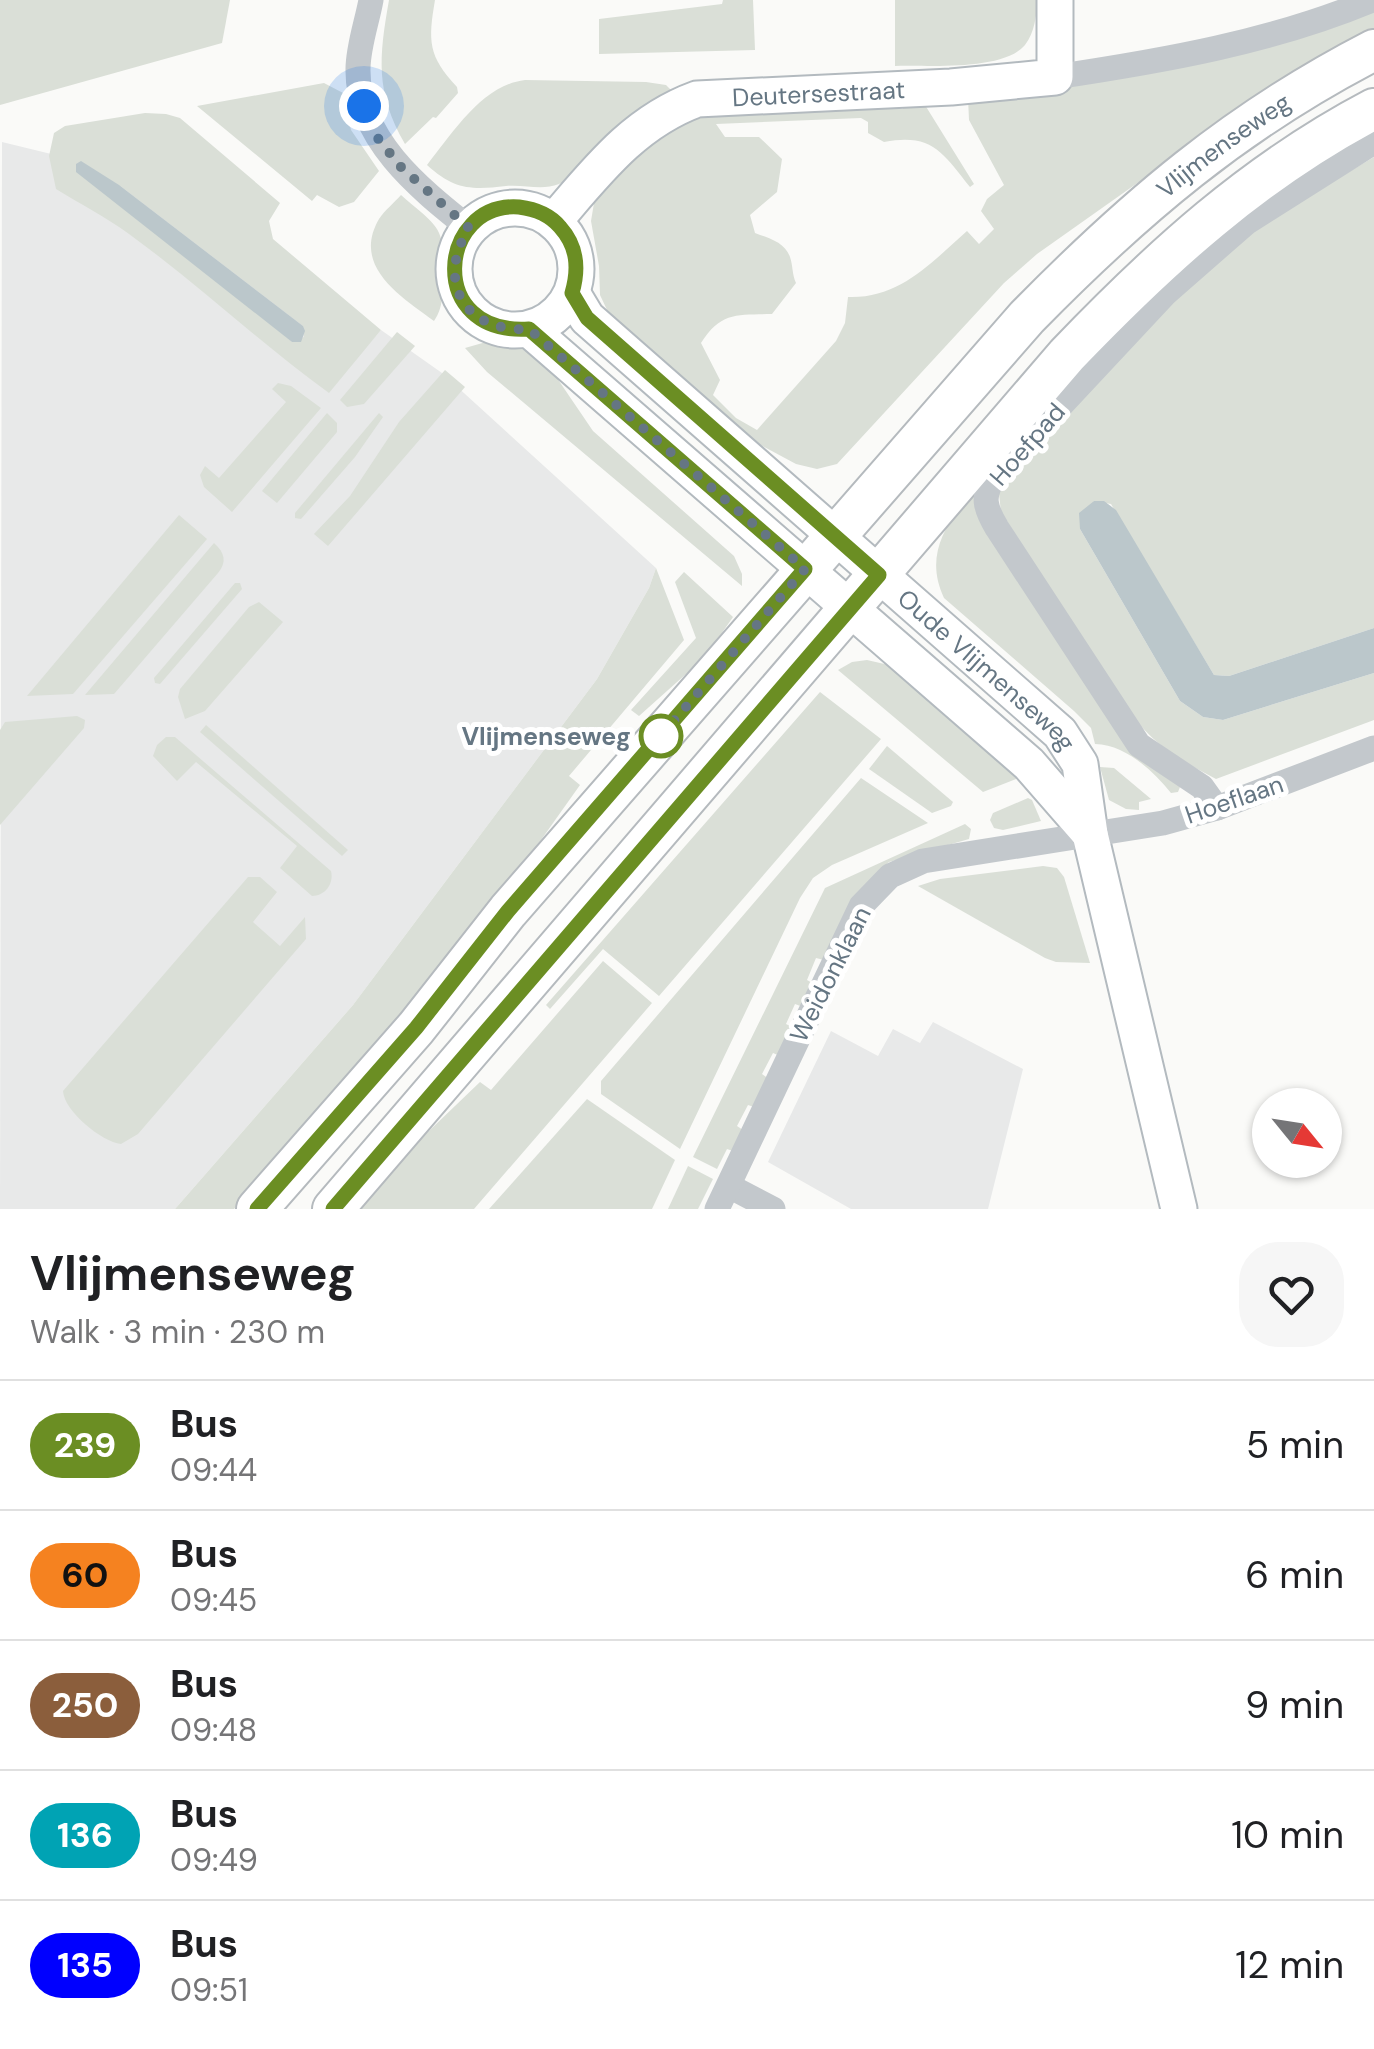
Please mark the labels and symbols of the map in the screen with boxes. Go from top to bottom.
street label: Deutersestraat [731,73,906,114]
your location [339,81,389,131]
street label: Vlijmenseweg [1150,86,1297,206]
street label: Hoefpad [982,396,1072,493]
street label: Oude Vlijmenseweg [890,582,1083,757]
marker: Vlijmenseweg [640,715,682,757]
place label: Vlijmenseweg [461,720,631,753]
street label: Hoeflaan [1181,767,1288,832]
street label: Weidonklaan [782,901,879,1048]
north arrow [1252,1088,1342,1178]

